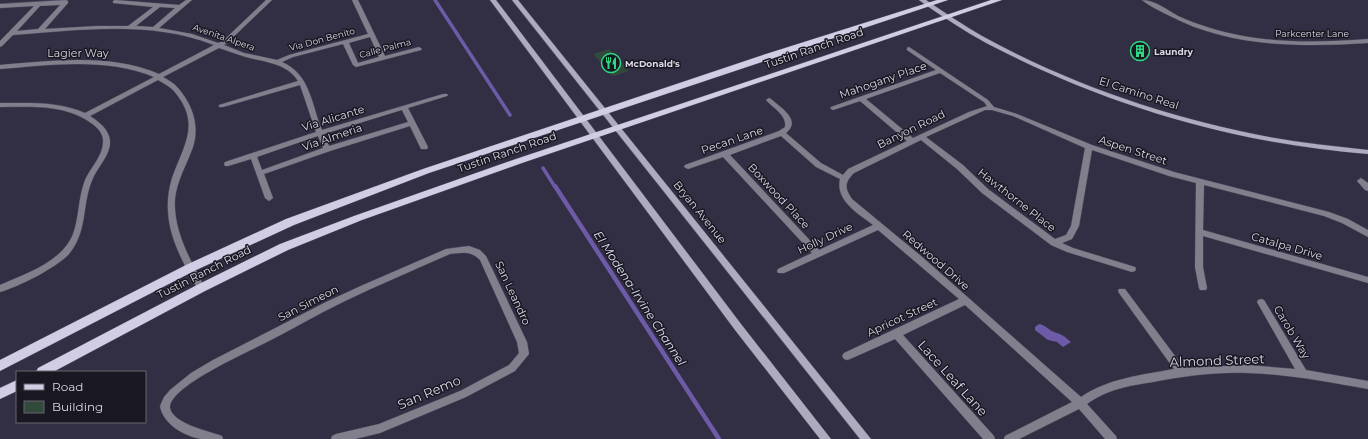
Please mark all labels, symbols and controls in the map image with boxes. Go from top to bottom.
street label: Avenita Alpera [192,21,256,53]
street label: Via Don Benito [288,25,356,53]
street label: Tustin Ranch Road [763,25,865,71]
street label: Parkcenter Lane [1275,28,1350,39]
street label: Calle Palma [358,36,412,60]
building icon: Laundry [1129,40,1151,62]
street label: Lagier Way [47,46,109,60]
place label: Laundry [1154,46,1194,57]
restaurant icon: McDonald's [600,52,622,74]
place label: McDonald's [625,58,680,69]
street label: Mahogany Place [837,58,929,102]
street label: El Camino Real [1097,73,1181,113]
street label: Via Alicante [300,102,366,134]
street label: Banyon Road [875,107,947,151]
street label: Via Almeria [300,120,364,154]
street label: Pecan Lane [699,123,765,157]
street label: Tustin Ranch Road [456,129,558,175]
street label: Aspen Street [1097,132,1169,168]
street label: Boxwood Place [745,160,813,232]
street label: Hawthorne Place [975,165,1059,235]
street label: Bryan Avenue [670,178,730,246]
street label: Holly Drive [795,219,855,257]
street label: Redwood Drive [900,227,973,293]
water label: El Modena-Irvine Channel [591,228,690,369]
street label: Catalpa Drive [1250,229,1325,263]
street label: Tustin Ranch Road [155,242,253,302]
street label: San Leandro [492,259,534,327]
street label: San Simeon [275,282,341,324]
street label: Apricot Street [864,294,940,339]
street label: Carob Way [1271,303,1313,361]
street label: Lace Leaf Lane [915,337,991,419]
street label: Almond Street [1169,350,1265,370]
legend [16,371,146,423]
street label: San Remo [395,372,463,412]
text: Road [52,379,83,394]
text: Building [52,399,103,414]

